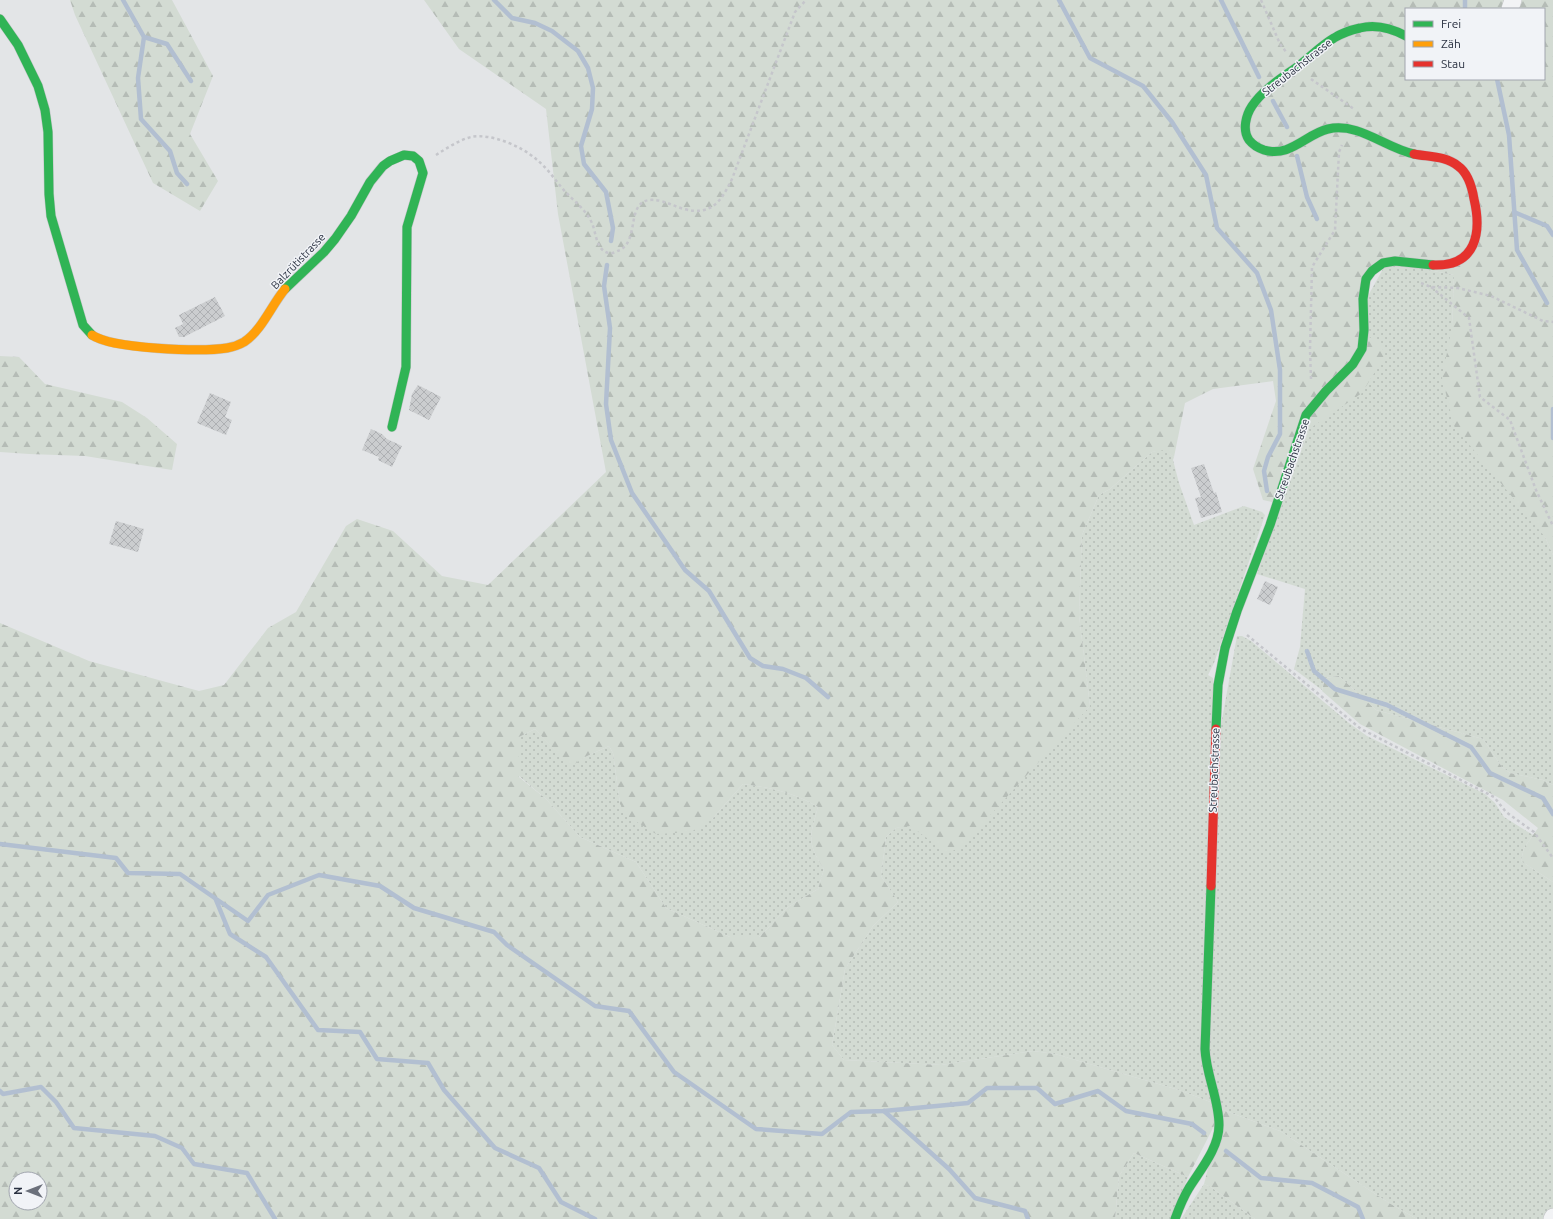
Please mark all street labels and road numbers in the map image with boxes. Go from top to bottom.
street label: Streubachstrasse [1260,36,1334,98]
street label: Balzrütistrasse [268,231,328,291]
street label: Streubachstrasse [1273,417,1311,501]
street label: Streubachstrasse [1207,728,1221,812]

